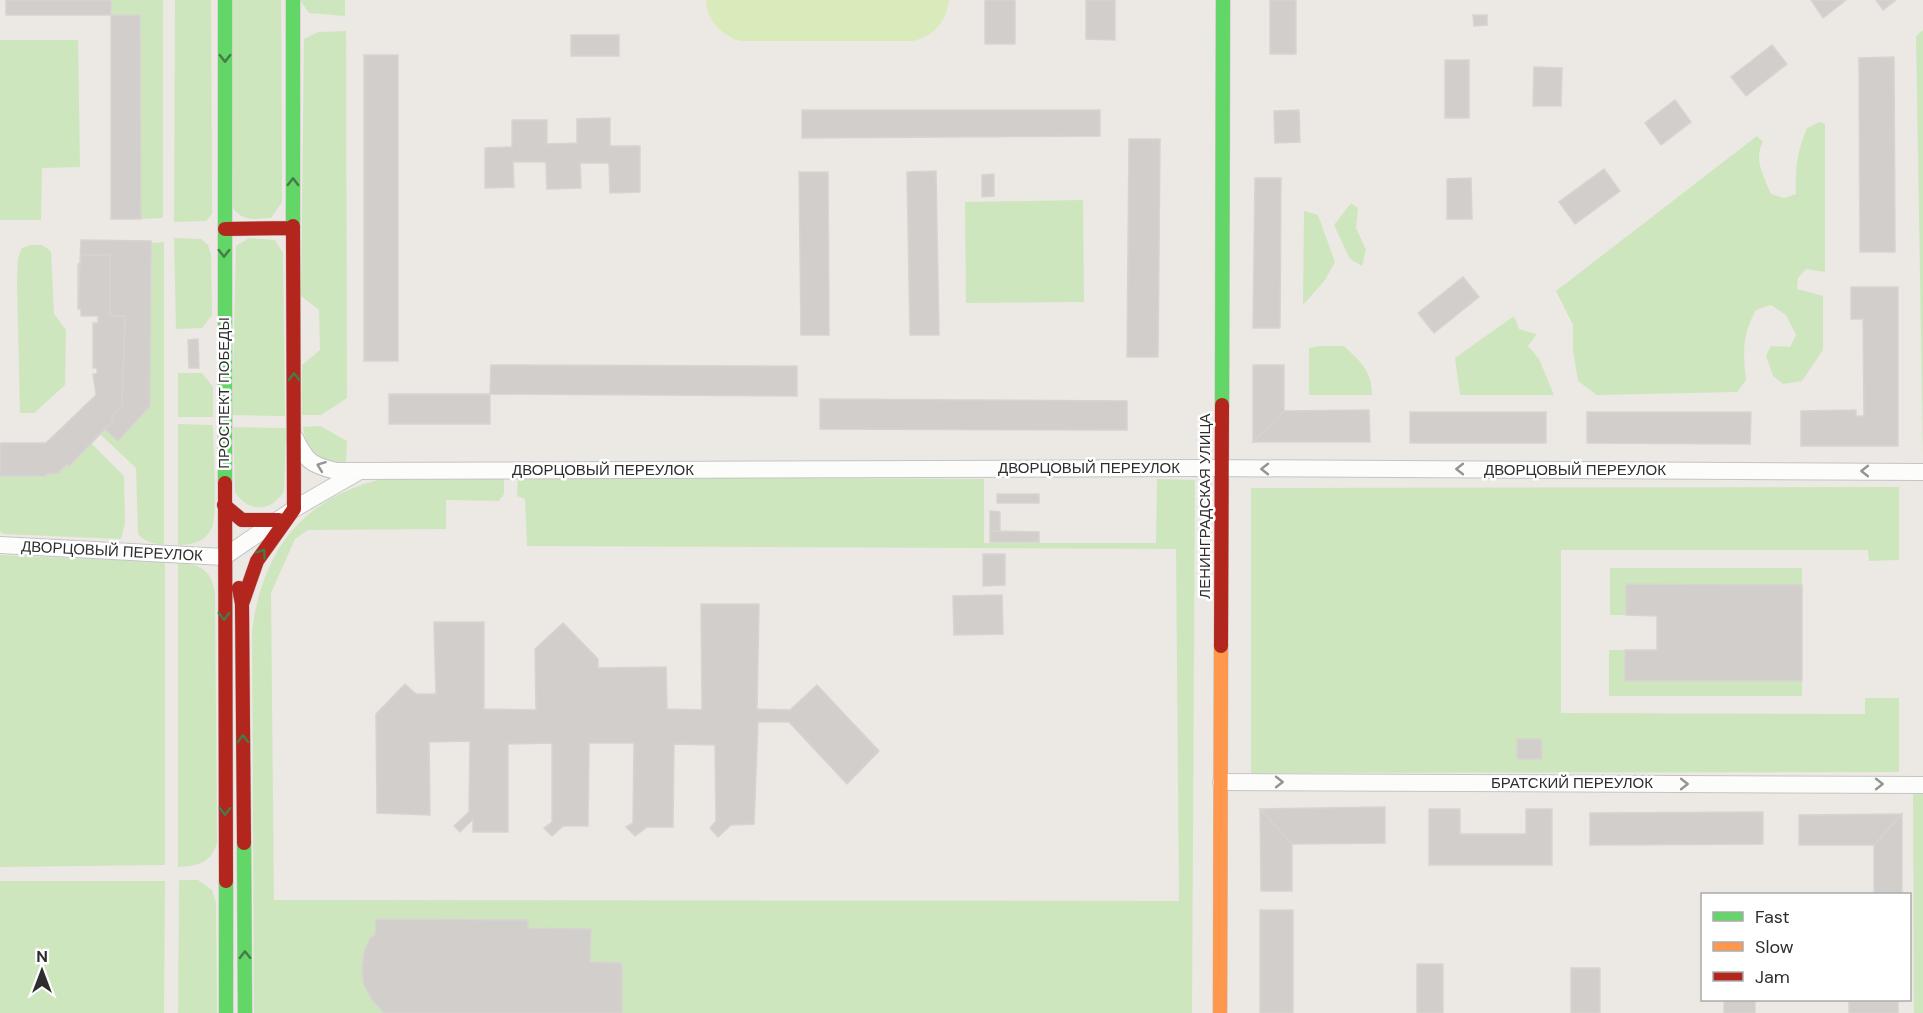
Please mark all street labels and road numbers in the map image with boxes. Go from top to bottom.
street label: ПРОСПЕКТ ПОБЕДЫ [214,317,234,469]
street label: ЛЕНИНГРАДСКАЯ УЛИЦА [1195,413,1215,599]
street label: ДВОРЦОВЫЙ ПЕРЕУЛОК [998,458,1180,478]
street label: ДВОРЦОВЫЙ ПЕРЕУЛОК [512,460,694,480]
street label: ДВОРЦОВЫЙ ПЕРЕУЛОК [1484,460,1666,480]
street label: ДВОРЦОВЫЙ ПЕРЕУЛОК [21,536,204,566]
street label: БРАТСКИЙ ПЕРЕУЛОК [1491,773,1653,793]

